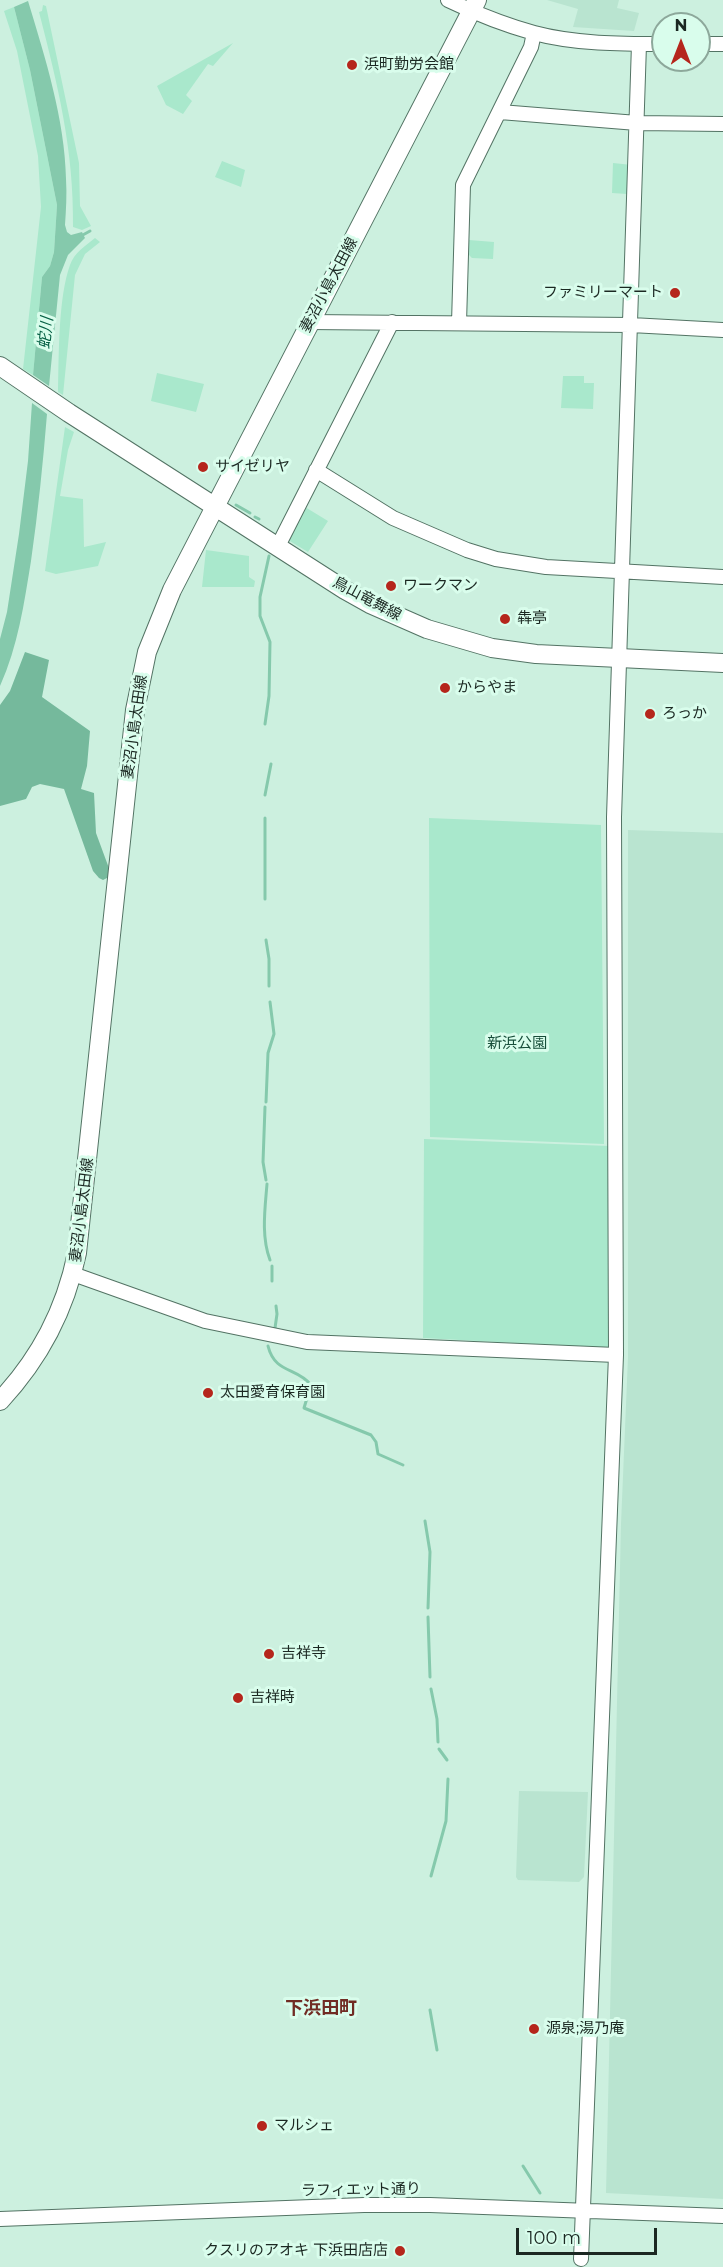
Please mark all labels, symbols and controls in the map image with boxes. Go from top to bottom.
north arrow [651,12,711,72]
text: N [675,16,687,35]
place label: 浜町勤労会館 [364,56,454,74]
marker: 浜町勤労会館 [345,58,359,72]
street label: 妻沼小島太田線 [296,234,362,336]
place label: ファミリーマート [543,284,663,302]
marker: ファミリーマート [668,286,682,300]
water label: 蛇川 [35,316,57,350]
place label: サイゼリヤ [215,458,290,476]
marker: サイゼリヤ [196,460,210,474]
street label: 鳥山竜舞線 [330,573,404,625]
place label: ワークマン [403,577,478,595]
marker: ワークマン [384,579,398,593]
place label: 犇亭 [517,610,547,628]
marker: 犇亭 [498,612,512,626]
street label: 妻沼小島太田線 [119,674,151,780]
place label: からやま [457,679,517,697]
marker: からやま [438,681,452,695]
place label: ろっか [662,705,707,723]
marker: ろっか [643,707,657,721]
park label: 新浜公園 [487,1035,547,1053]
street label: 妻沼小島太田線 [67,1157,97,1263]
place label: 太田愛育保育園 [220,1384,325,1402]
marker: 太田愛育保育園 [201,1386,215,1400]
place label: 吉祥寺 [281,1645,326,1663]
marker: 吉祥寺 [262,1647,276,1661]
place label: 吉祥時 [250,1689,295,1707]
marker: 吉祥時 [231,1691,245,1705]
district label: 下浜田町 [285,1998,357,2020]
place label: 源泉;湯乃庵 [546,2020,624,2038]
marker: 源泉;湯乃庵 [527,2022,541,2036]
place label: マルシェ [274,2117,334,2135]
marker: マルシェ [255,2119,269,2133]
street label: ラフィエット通り [301,2180,421,2200]
scale bar [519,2216,660,2254]
text: 100 m [527,2227,581,2249]
place label: クスリのアオキ 下浜田店店 [204,2242,388,2260]
marker: クスリのアオキ 下浜田店店 [393,2244,407,2258]

